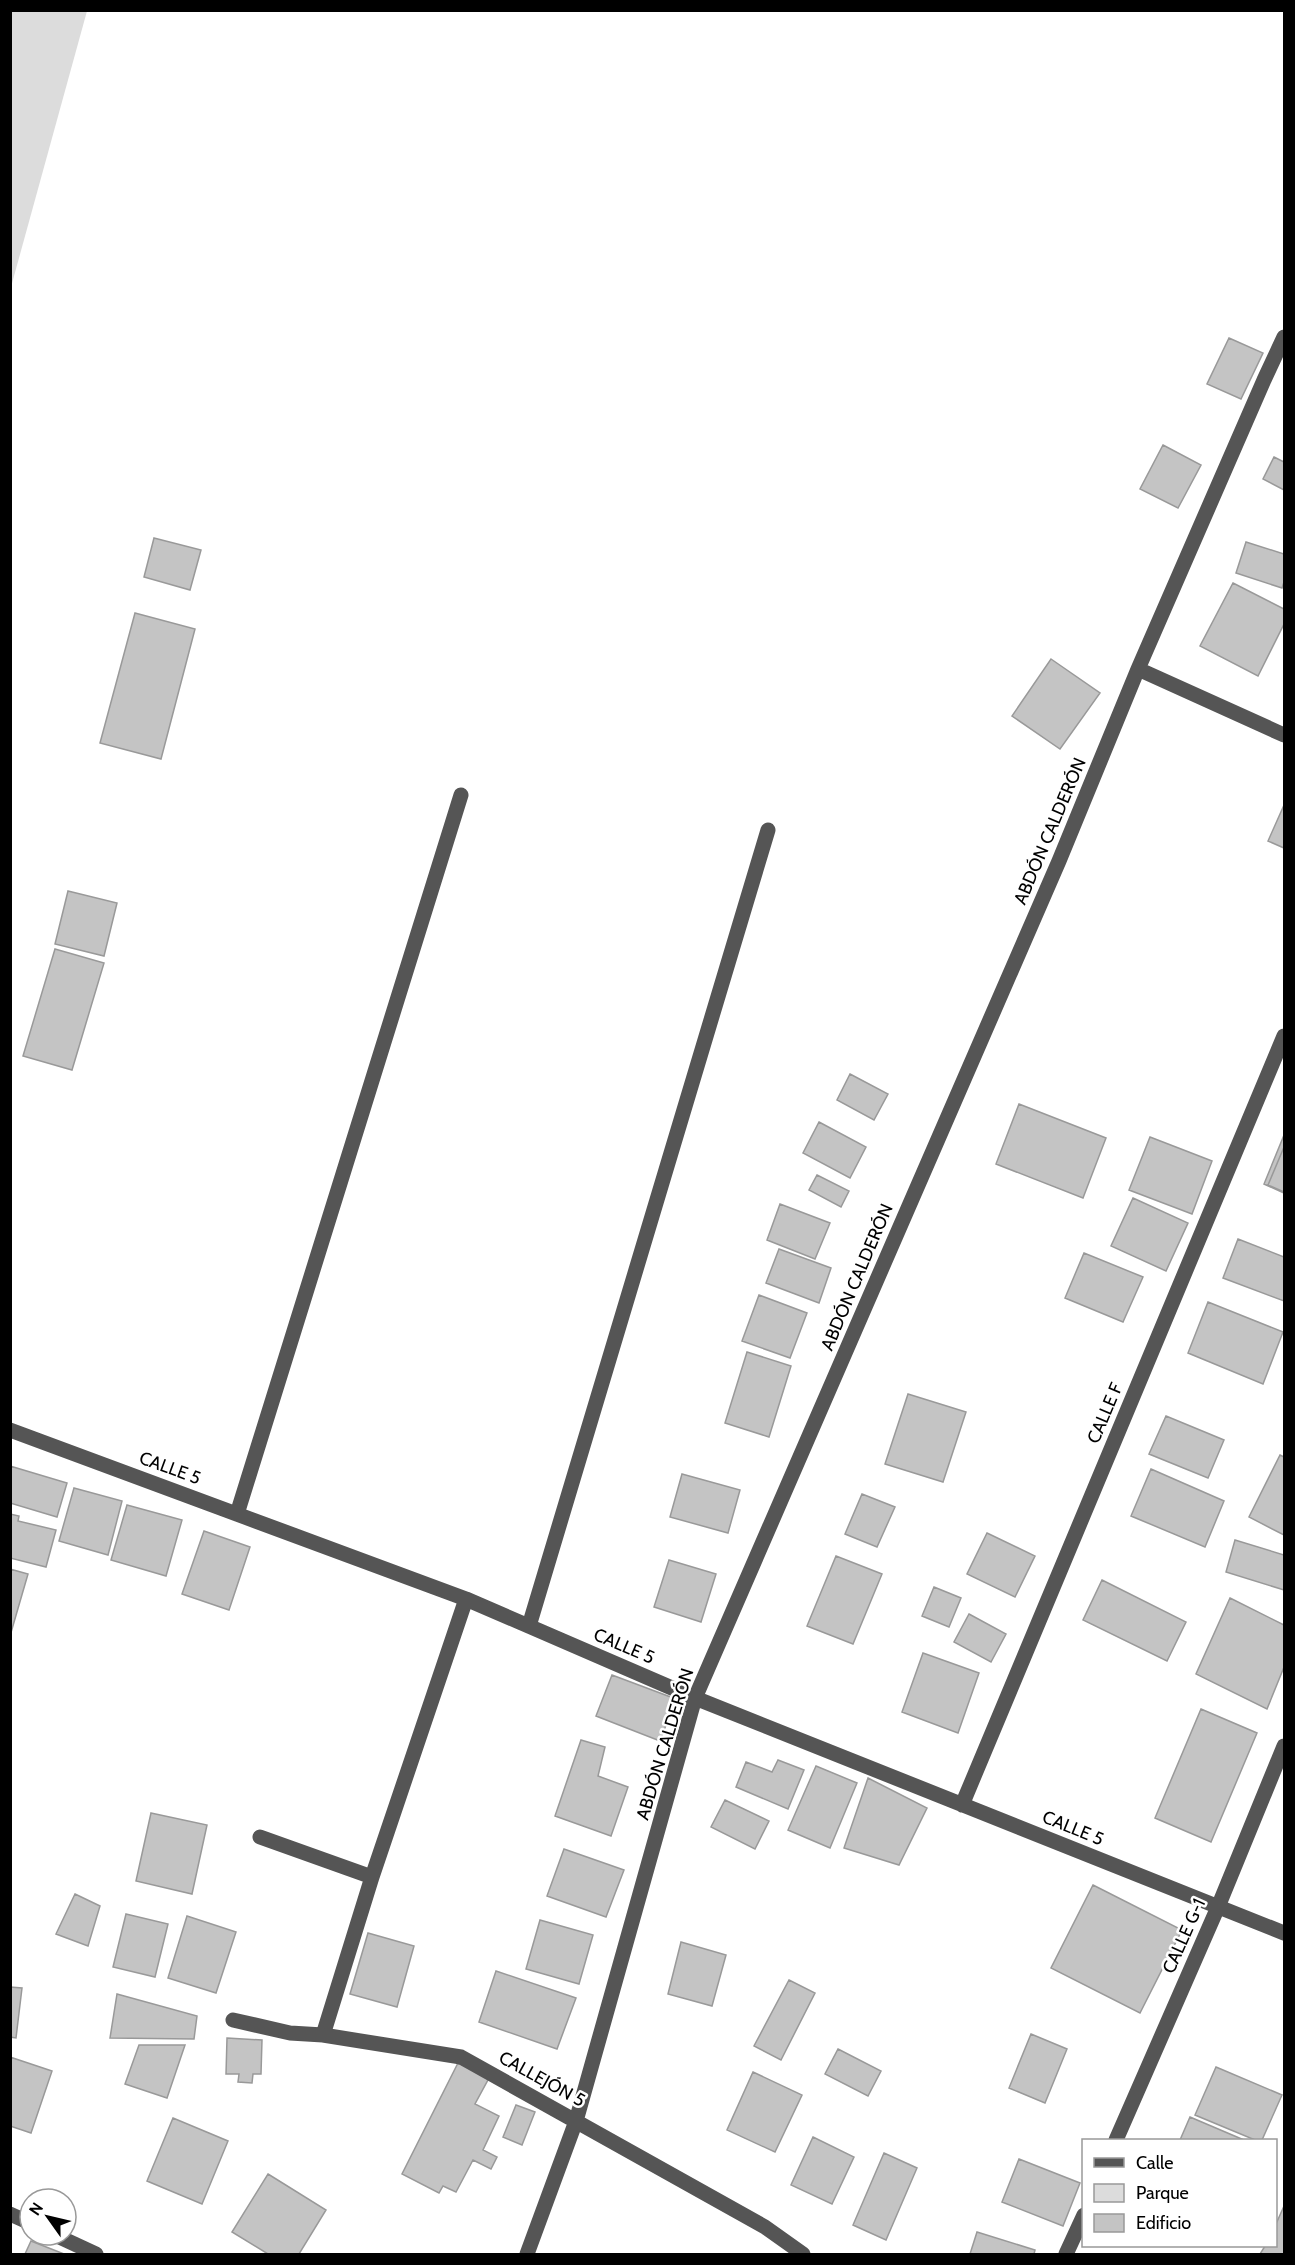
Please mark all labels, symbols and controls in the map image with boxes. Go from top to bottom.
street label: ABDÓN CALDERÓN [1009,754,1091,908]
street label: ABDÓN CALDERÓN [816,1200,898,1354]
street label: CALLE F [1082,1379,1128,1447]
street label: CALLE 5 [136,1447,204,1489]
street label: CALLE 5 [590,1623,658,1669]
street label: ABDÓN CALDERÓN [632,1666,698,1822]
street label: CALLE 5 [1039,1806,1107,1850]
street label: CALLE G-1 [1158,1895,1210,1977]
street label: CALLEJÓN 5 [495,2046,589,2112]
legend [1082,2139,1277,2247]
text: Calle [1136,2152,1173,2174]
text: Parque [1136,2182,1189,2204]
north arrow [18,2187,78,2247]
text: N [25,2199,47,2219]
text: Edificio [1136,2212,1191,2234]

